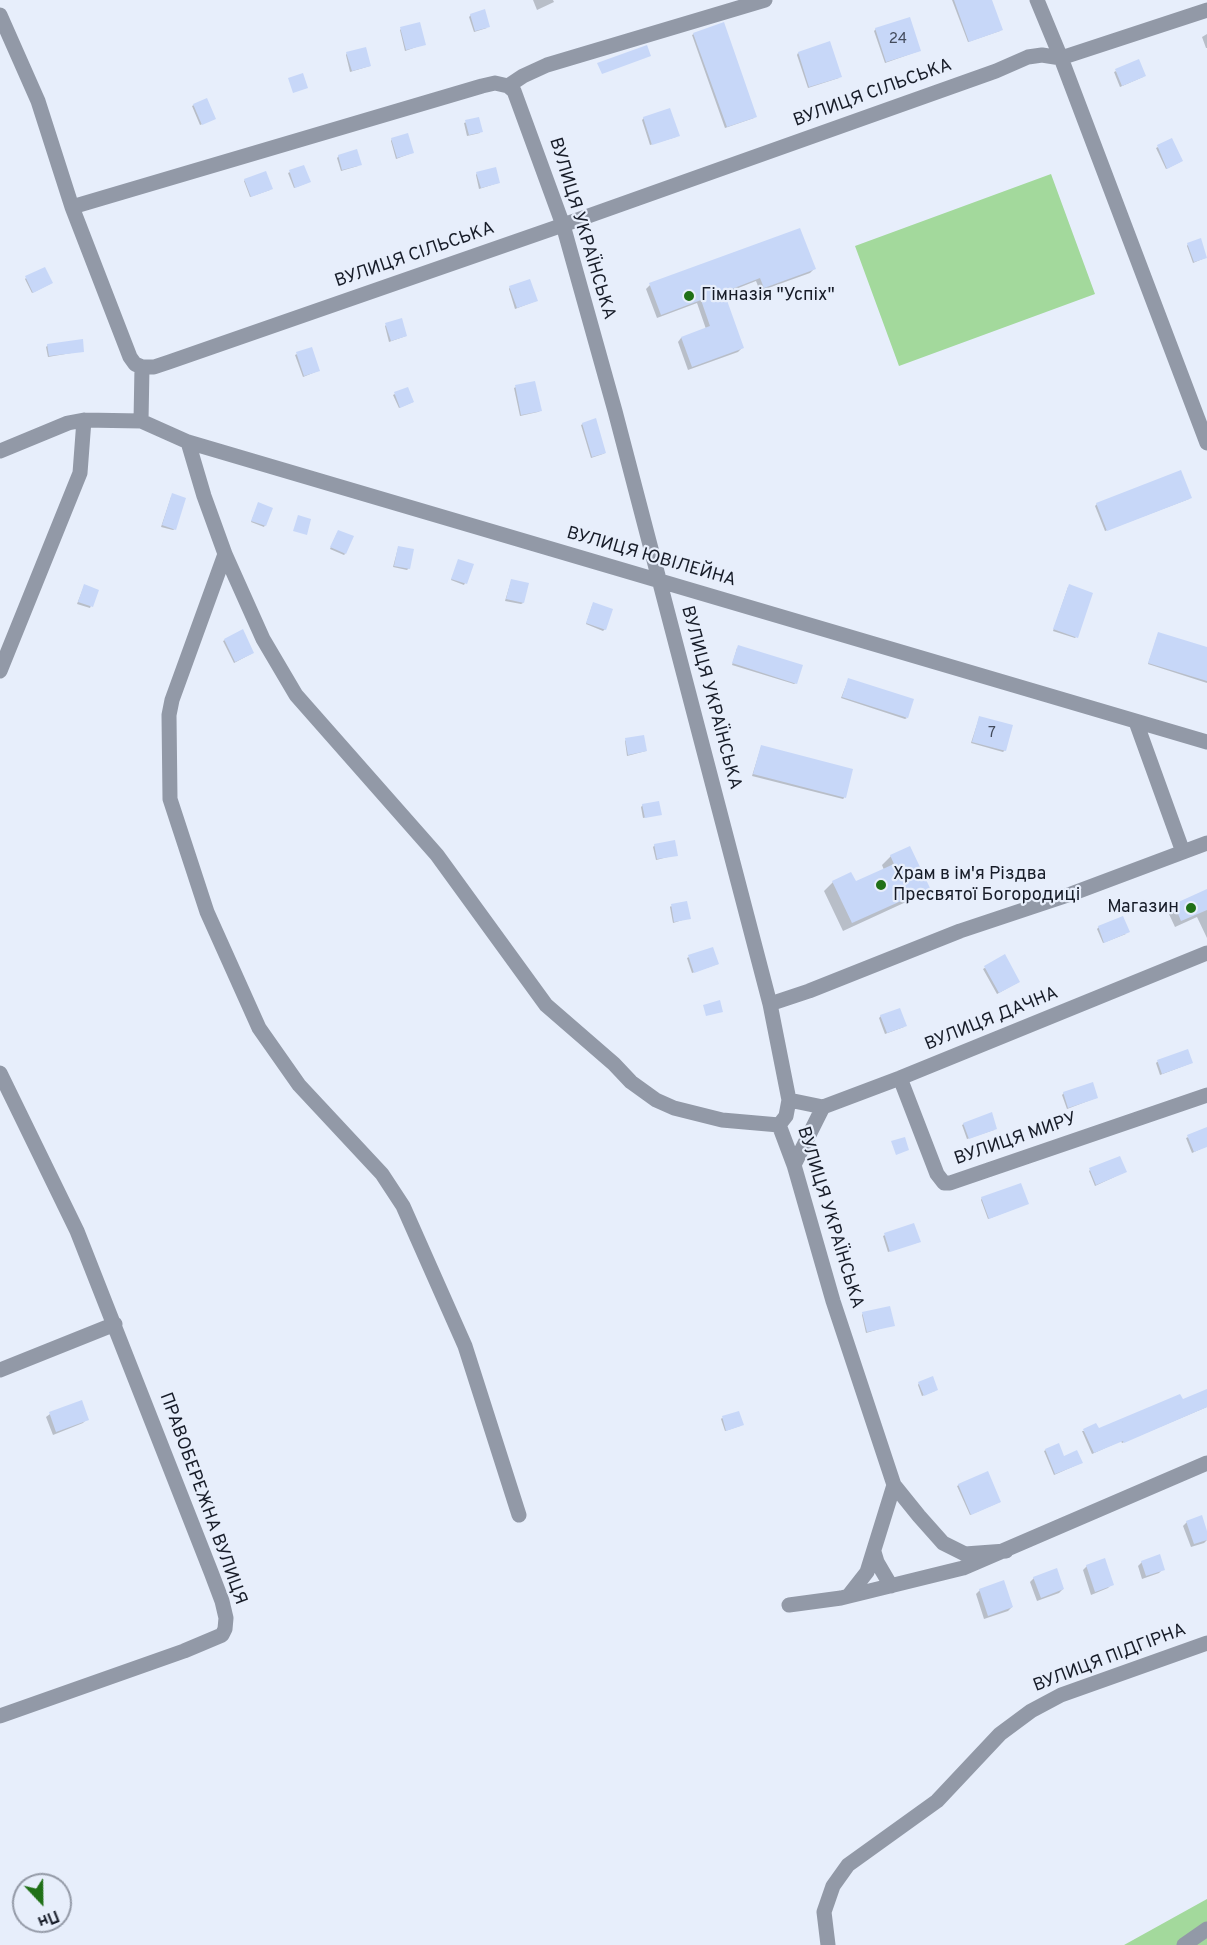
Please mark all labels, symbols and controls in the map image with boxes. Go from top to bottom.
house number: 24 [889,31,907,49]
street label: ВУЛИЦЯ СІЛЬСЬКА [791,55,955,133]
street label: ВУЛИЦЯ УКРАЇНСЬКА [543,135,619,323]
street label: ВУЛИЦЯ СІЛЬСЬКА [332,219,498,293]
place label: Гімназія "Успіх" [701,285,835,307]
marker: Гімназія "Успіх" [682,289,696,303]
street label: ВУЛИЦЯ ЮВІЛЕЙНА [564,523,738,593]
street label: ВУЛИЦЯ УКРАЇНСЬКА [675,604,745,792]
house number: 7 [988,725,996,743]
place label: Храм в ім'я Різдва Пресвятої Богородиці [893,864,1080,906]
marker: Храм в ім'я Різдва Пресвятої Богородиці [874,878,888,892]
place label: Магазин [1107,897,1179,919]
marker: Магазин [1184,901,1198,915]
street label: ВУЛИЦЯ ДАЧНА [922,983,1062,1057]
street label: ВУЛИЦЯ МИРУ [952,1109,1080,1171]
street label: ВУЛИЦЯ УКРАЇНСЬКА [791,1124,867,1312]
street label: ПРАВОБЕРЕЖНА ВУЛИЦЯ [154,1390,250,1608]
street label: ВУЛИЦЯ ПІДГІРНА [1031,1620,1189,1698]
north arrow [12,1873,72,1933]
text: Пн [34,1905,62,1931]

